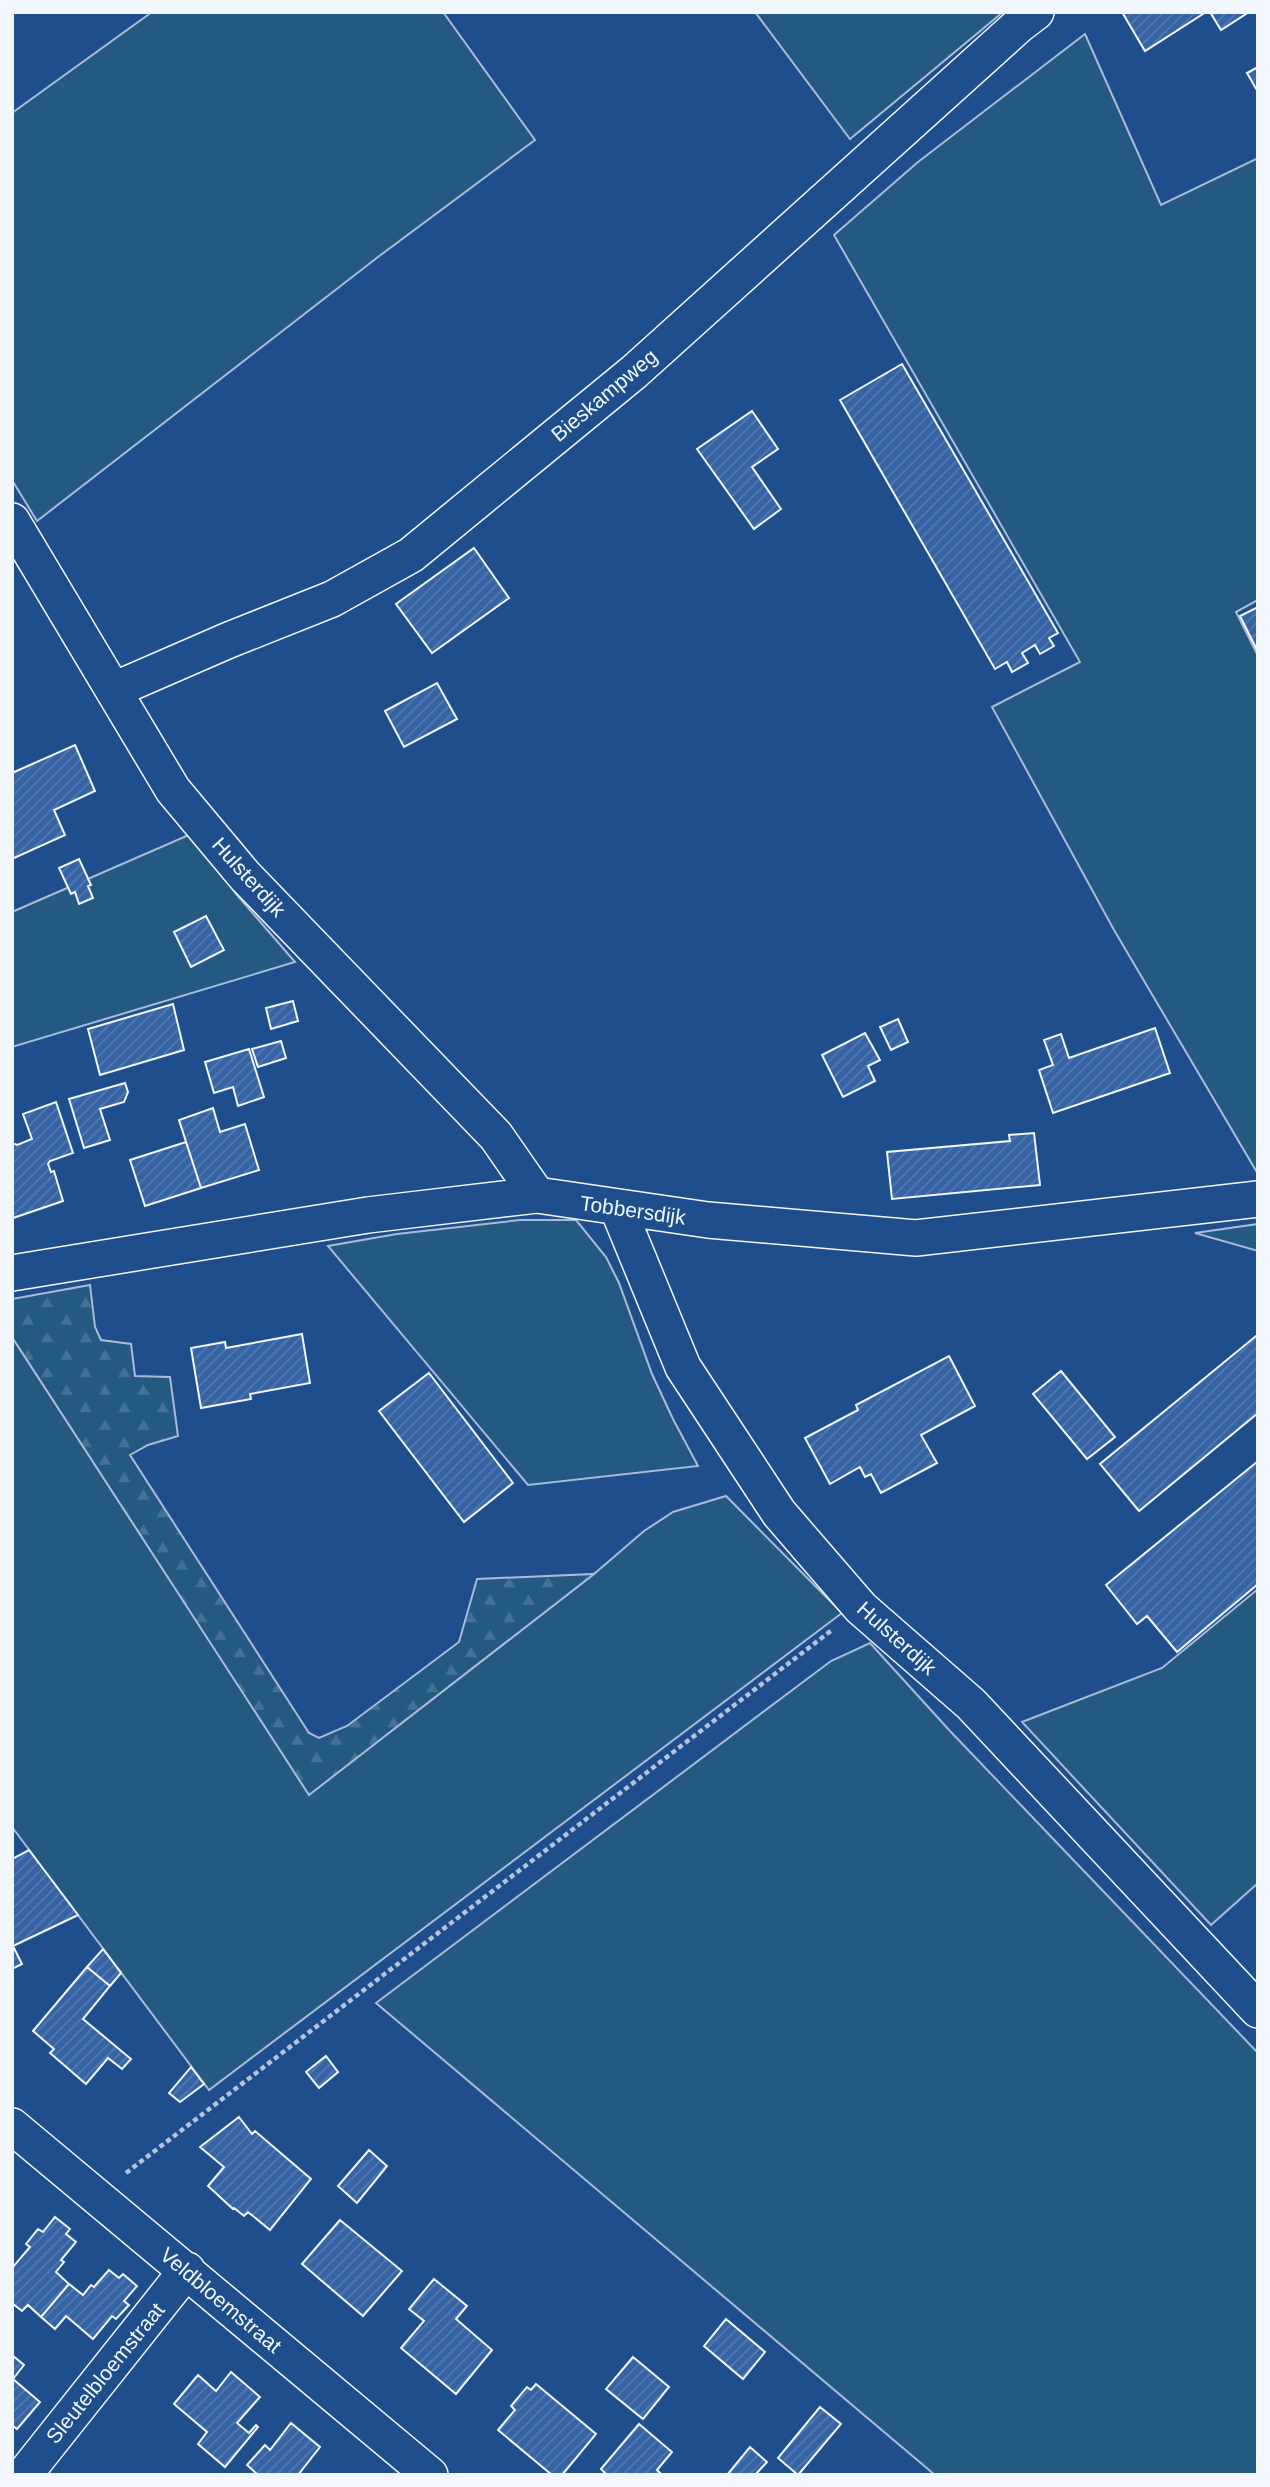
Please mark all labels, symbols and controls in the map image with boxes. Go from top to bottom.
street label: Bieskampweg [547,344,661,446]
street label: Hulsterdijk [208,833,291,921]
street label: Tobbersdijk [579,1191,688,1229]
street label: Hulsterdijk [853,1597,941,1680]
street label: Veldbloemstraat [156,2243,286,2357]
street label: Sleutelbloemstraat [41,2298,169,2448]

